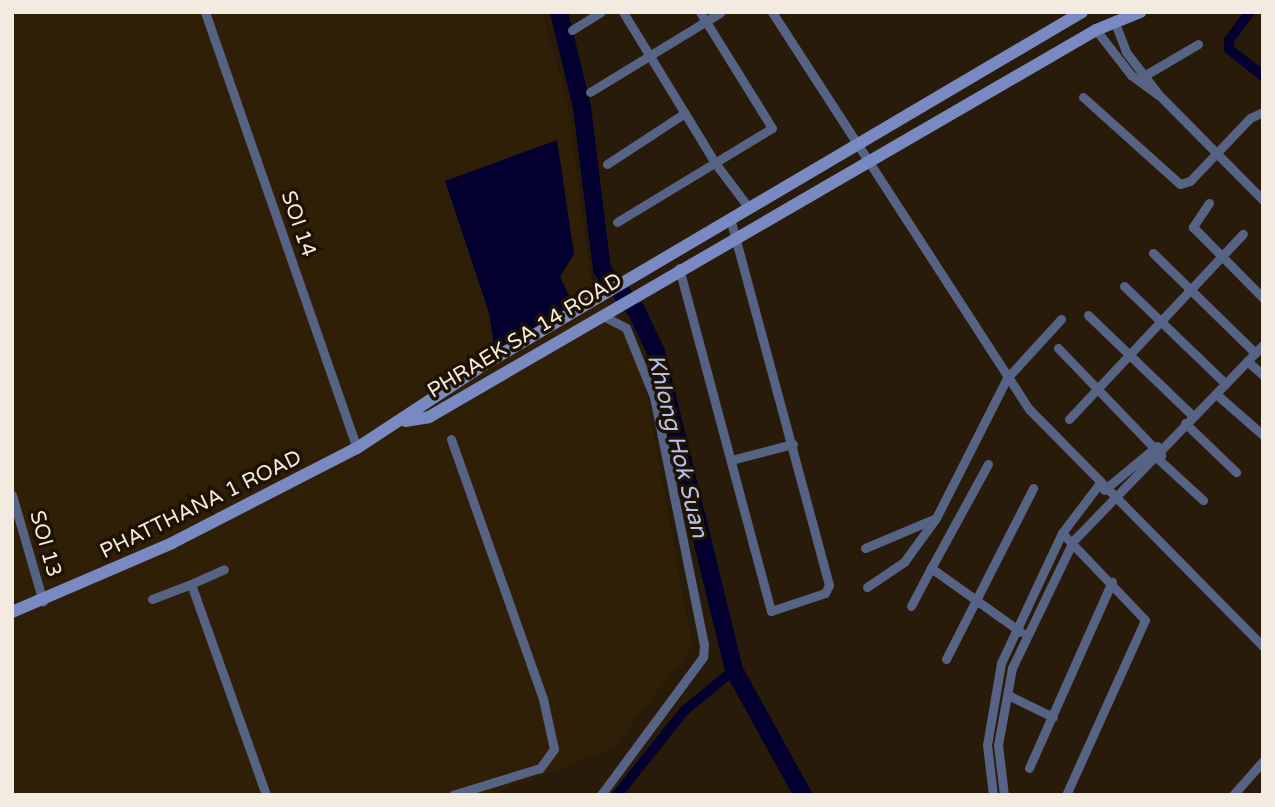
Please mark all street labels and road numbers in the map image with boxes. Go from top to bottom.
street label: SOI 14 [275,188,321,260]
street label: PHRAEK SA 14 ROAD [423,268,627,404]
street label: PHATTHANA 1 ROAD [96,445,306,565]
street label: SOI 13 [24,508,66,580]

